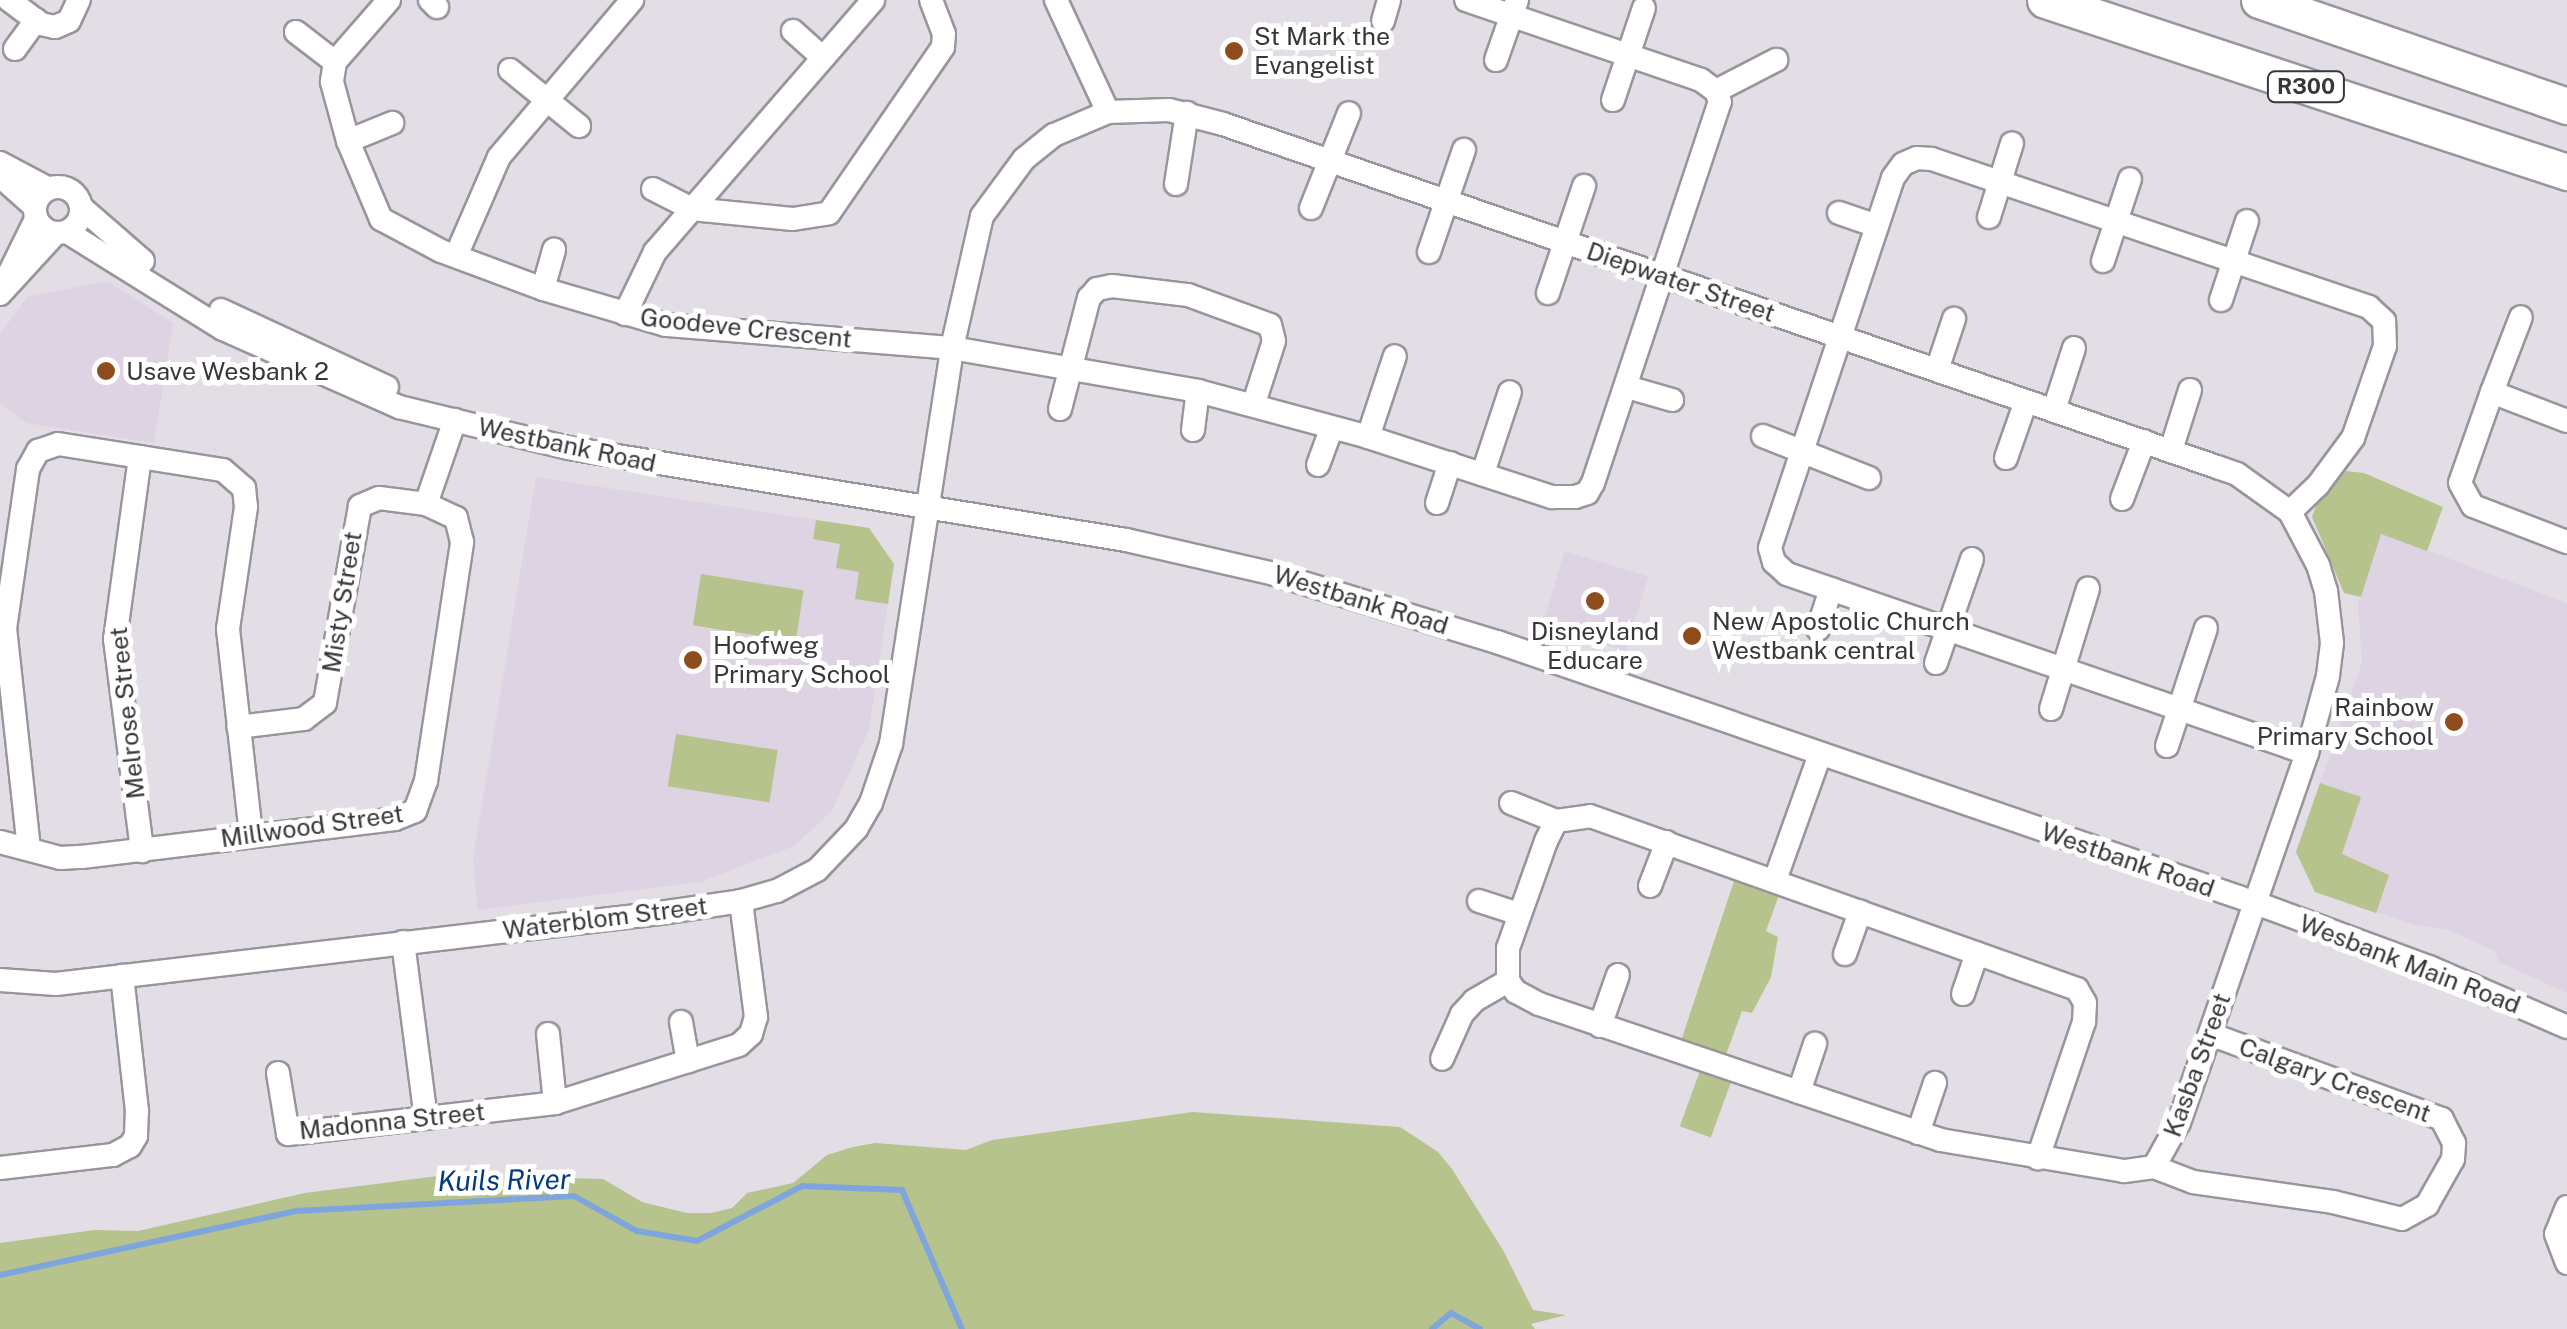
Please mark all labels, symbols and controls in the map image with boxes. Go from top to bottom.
place label: St Mark the Evangelist [1254,22,1390,81]
marker: St Mark the Evangelist [1223,40,1245,62]
road number: R300 [2266,70,2346,104]
street label: Diepwater Street [1583,236,1779,328]
street label: Goodeve Crescent [639,302,853,354]
place label: Usave Wesbank 2 [126,356,330,386]
marker: Usave Wesbank 2 [95,360,117,382]
street label: Westbank Road [475,411,659,479]
street label: Misty Street [316,529,368,675]
street label: Westbank Road [1270,559,1452,641]
marker: Disneyland Educare [1584,590,1606,612]
place label: New Apostolic Church Westbank central [1712,607,1970,666]
place label: Disneyland Educare [1531,617,1659,676]
street label: Melrose Street [103,625,151,801]
marker: New Apostolic Church Westbank central [1681,625,1703,647]
place label: Hoofweg Primary School [713,631,890,690]
marker: Hoofweg Primary School [682,649,704,671]
place label: Rainbow Primary School [2257,693,2434,752]
marker: Rainbow Primary School [2443,711,2465,733]
street label: Millwood Street [219,798,405,854]
street label: Westbank Road [2037,816,2219,904]
street label: Waterblom Street [501,891,709,945]
street label: Wesbank Main Road [2295,908,2525,1020]
street label: Kasba Street [2157,989,2237,1141]
street label: Calgary Crescent [2235,1031,2435,1129]
street label: Madonna Street [298,1096,486,1146]
water label: Kuils River [437,1162,571,1198]

